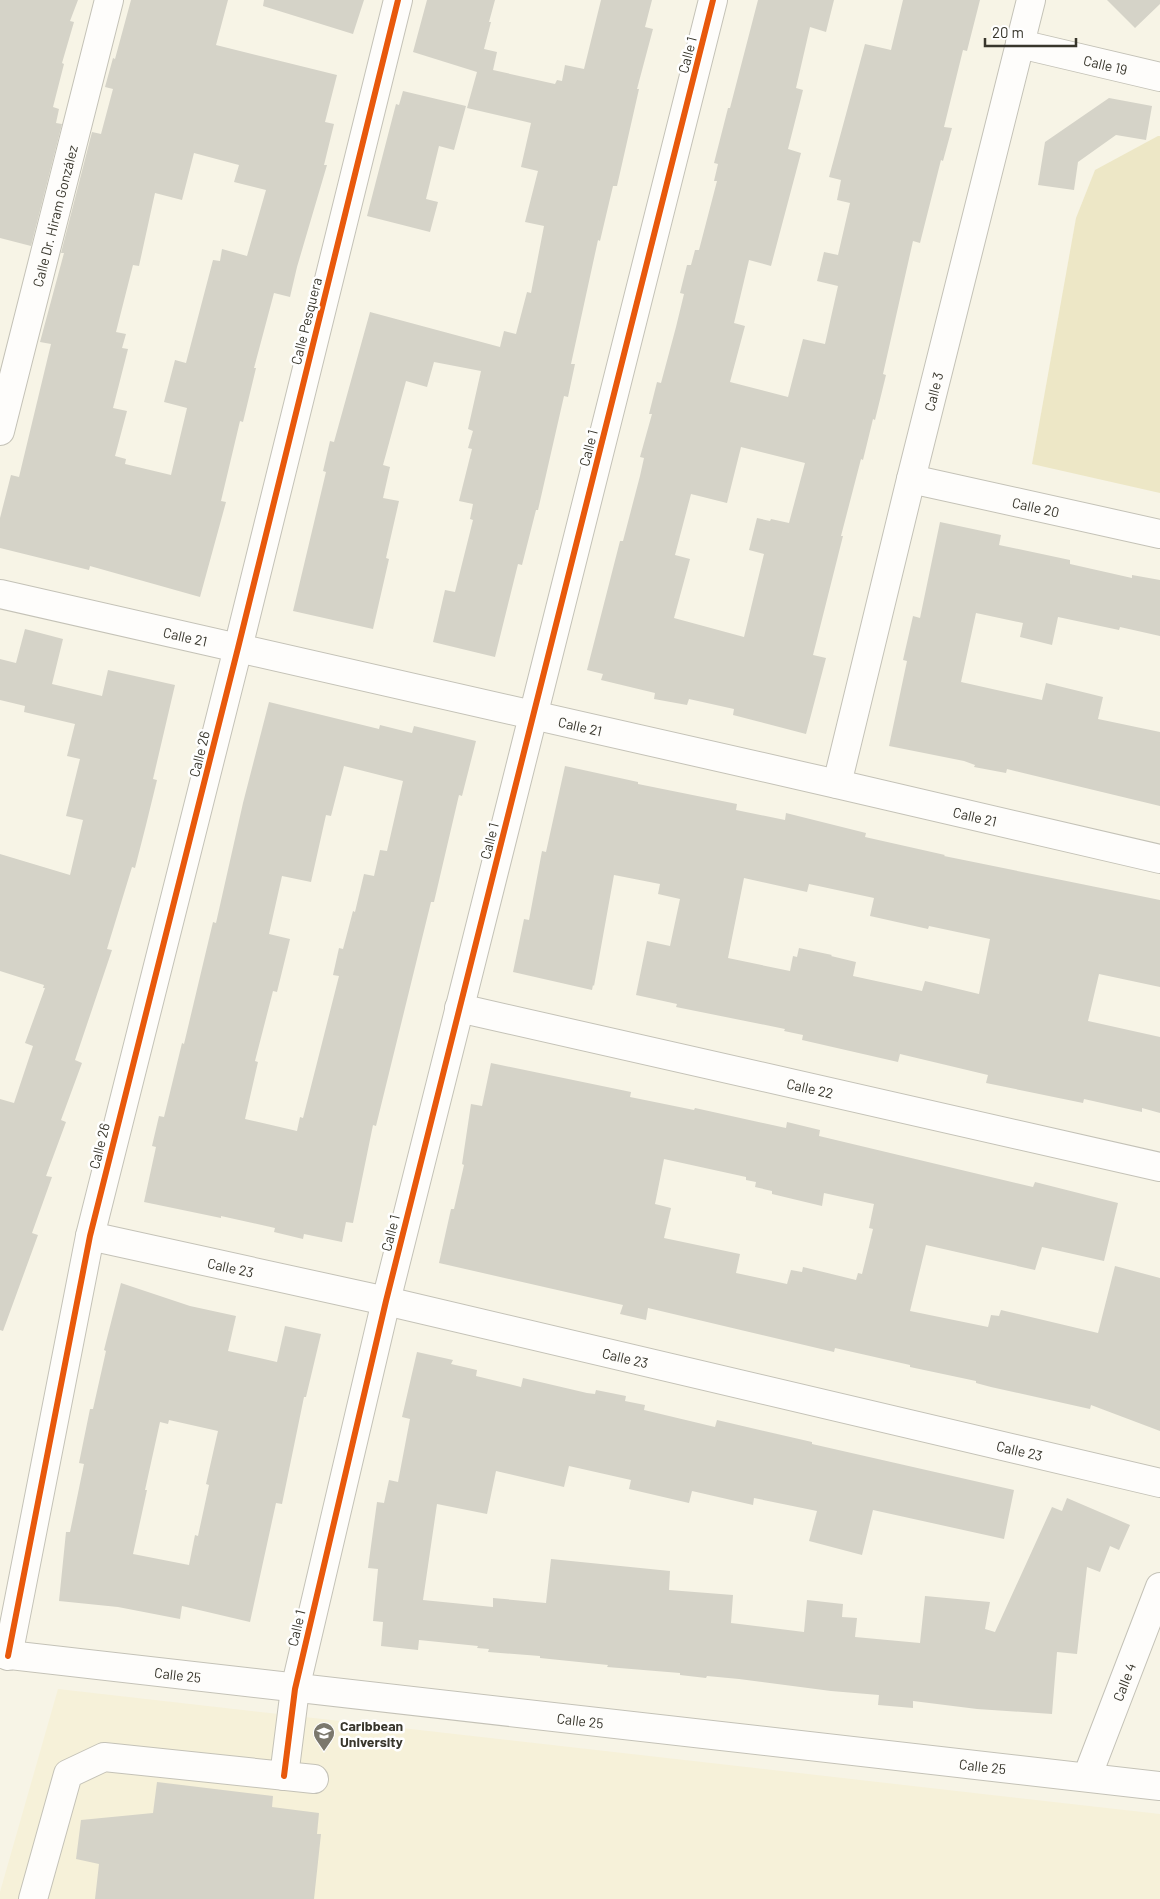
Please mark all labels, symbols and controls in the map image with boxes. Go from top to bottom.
scale bar [985,15,1076,47]
text: 20 m [992,23,1024,41]
street label: Calle 1 [674,35,700,75]
street label: Calle 19 [1082,51,1129,78]
street label: Calle Dr. Hiram González [28,143,81,289]
street label: Calle Pesquera [287,276,325,366]
street label: Calle 3 [920,370,946,413]
street label: Calle 1 [575,428,601,468]
street label: Calle 20 [1011,493,1061,520]
street label: Calle 21 [162,623,209,649]
street label: Calle 21 [557,712,604,739]
street label: Calle 26 [185,729,213,779]
street label: Calle 21 [951,803,999,829]
street label: Calle 1 [476,821,502,861]
street label: Calle 22 [785,1074,835,1101]
street label: Calle 26 [85,1121,113,1171]
street label: Calle 1 [377,1213,403,1253]
street label: Calle 23 [206,1254,255,1280]
street label: Calle 23 [601,1344,650,1371]
street label: Calle 23 [995,1436,1044,1464]
street label: Calle 1 [284,1608,308,1648]
street label: Calle 4 [1108,1660,1139,1704]
street label: Calle 25 [154,1663,202,1685]
street label: Calle 25 [556,1709,605,1731]
place label: Caribbean University [340,1717,403,1750]
school or university icon: Caribbean University [312,1721,336,1752]
street label: Calle 25 [958,1755,1007,1777]

